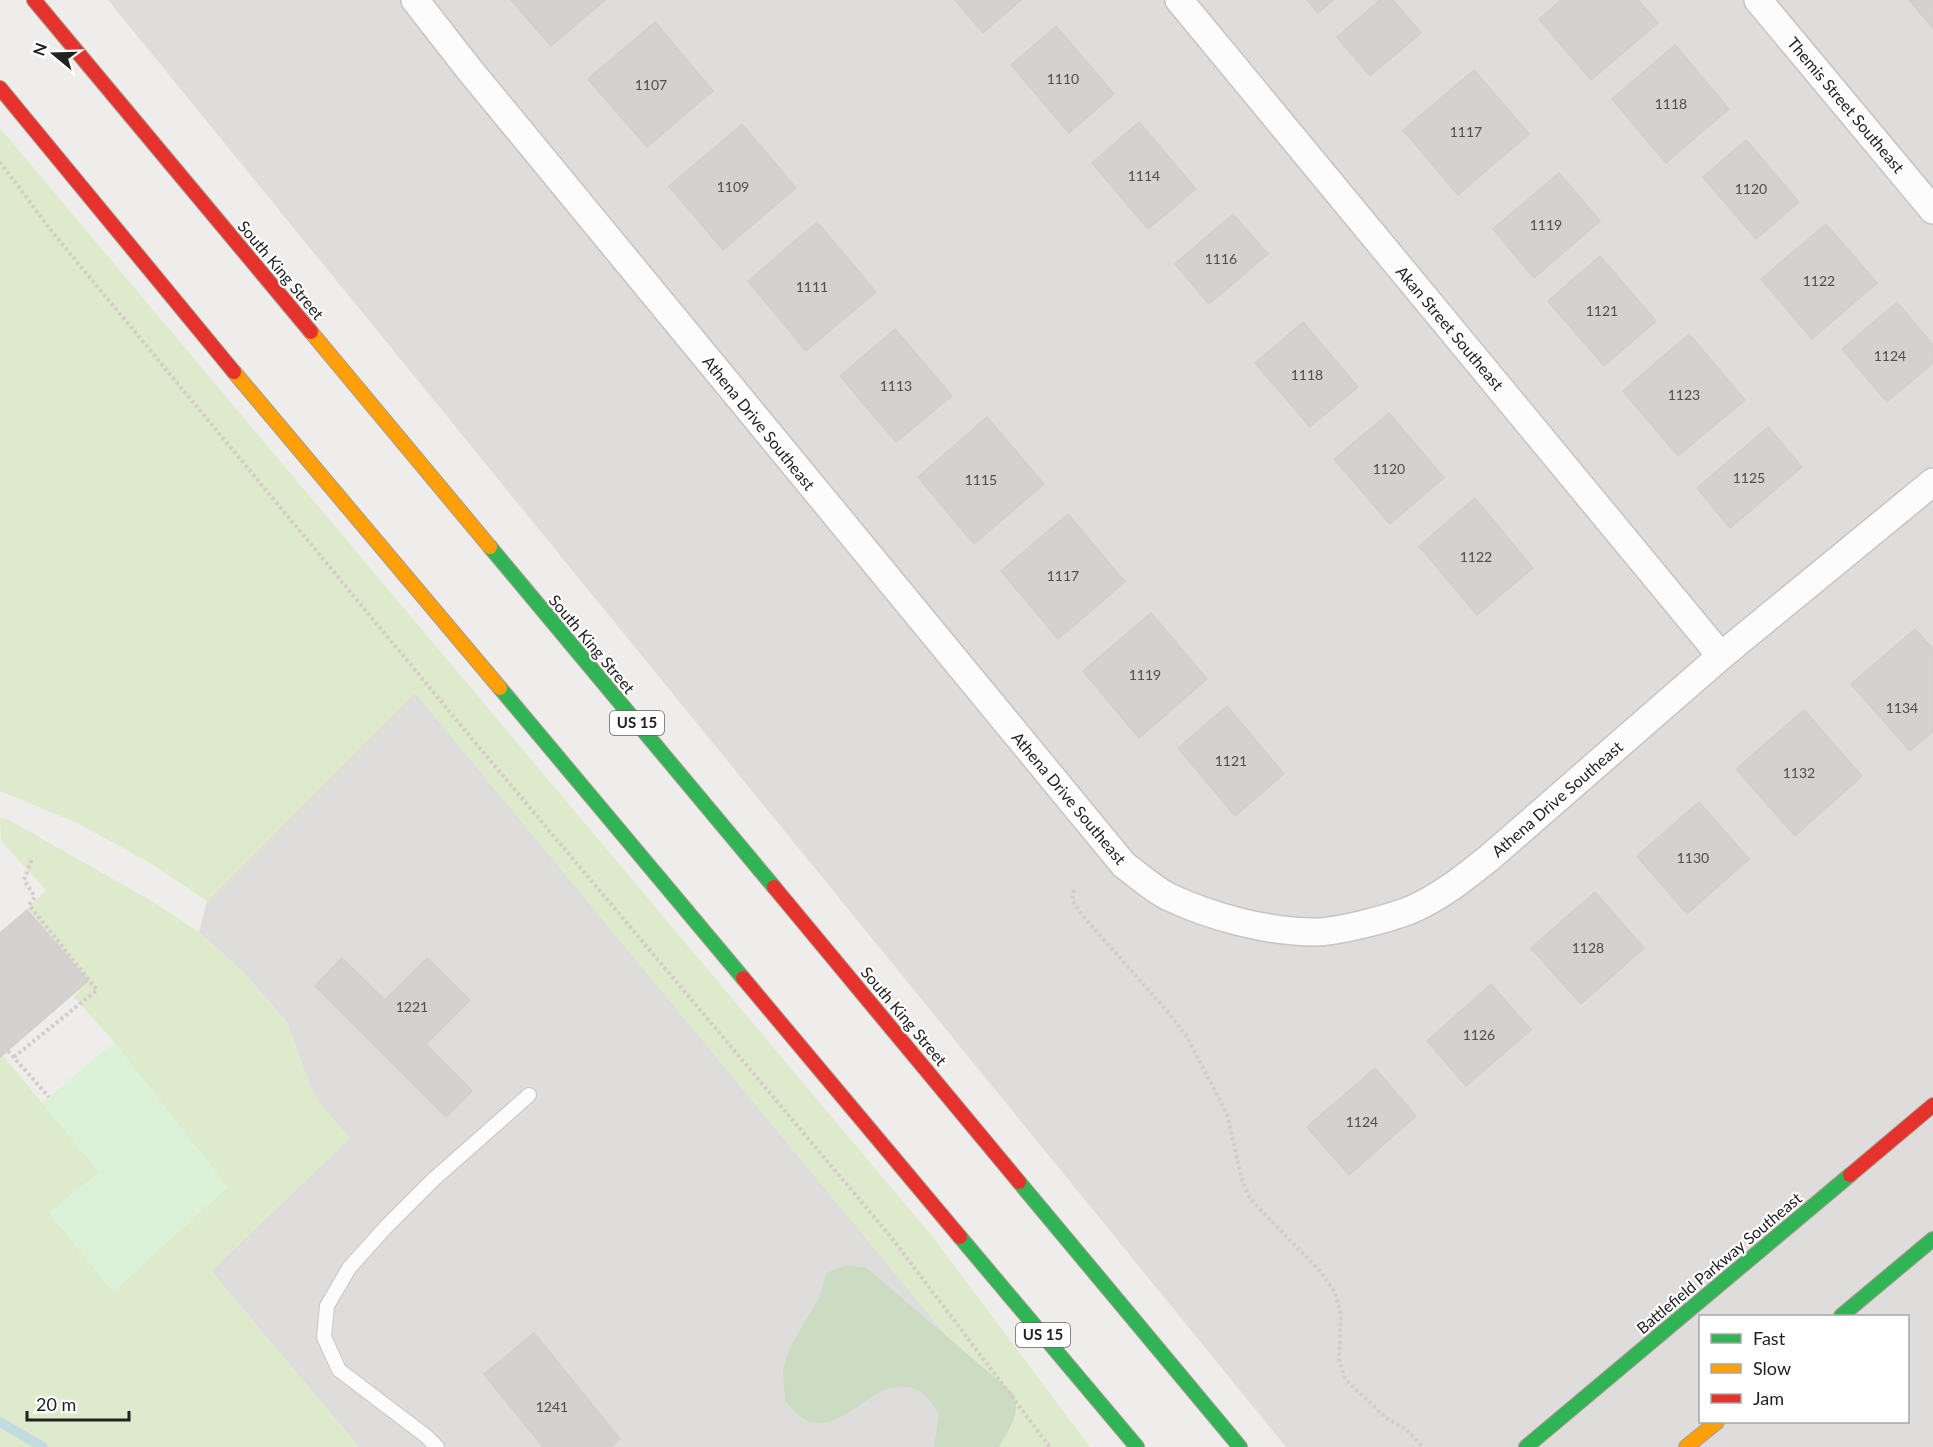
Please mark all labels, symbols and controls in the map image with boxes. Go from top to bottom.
north arrow [24,24,84,84]
street label: Themis Street Southeast [1784,33,1909,177]
text: N [28,40,50,58]
house number: 1110 [1047,70,1079,87]
house number: 1107 [635,76,667,93]
house number: 1118 [1655,95,1687,112]
house number: 1117 [1450,123,1482,140]
house number: 1114 [1128,167,1160,184]
house number: 1109 [717,178,749,195]
house number: 1120 [1735,180,1767,197]
street label: South King Street [234,216,328,323]
house number: 1119 [1530,216,1562,233]
house number: 1116 [1205,250,1237,267]
street label: Akan Street Southeast [1393,262,1508,394]
house number: 1122 [1803,272,1835,289]
house number: 1111 [796,278,828,295]
house number: 1121 [1586,302,1618,319]
house number: 1124 [1874,347,1906,364]
street label: Athena Drive Southeast [699,352,819,494]
house number: 1118 [1291,366,1323,383]
house number: 1113 [880,377,912,394]
house number: 1123 [1668,386,1700,403]
house number: 1120 [1373,460,1405,477]
house number: 1125 [1733,469,1765,486]
house number: 1115 [965,471,997,488]
house number: 1122 [1460,548,1492,565]
house number: 1117 [1047,567,1079,584]
street label: South King Street [545,590,639,697]
house number: 1119 [1129,666,1161,683]
house number: 1134 [1886,699,1918,716]
road number: US 15 [610,711,664,735]
street label: Athena Drive Southeast [1008,728,1131,868]
street label: Athena Drive Southeast [1487,736,1626,861]
house number: 1121 [1215,752,1247,769]
house number: 1132 [1783,764,1815,781]
house number: 1130 [1677,849,1709,866]
house number: 1128 [1572,939,1604,956]
street label: South King Street [857,962,951,1069]
house number: 1221 [396,998,428,1015]
house number: 1126 [1463,1026,1495,1043]
house number: 1124 [1346,1113,1378,1130]
street label: Battlefield Parkway Southeast [1632,1188,1805,1337]
legend [1699,1315,1909,1423]
road number: US 15 [1016,1323,1070,1347]
text: Fast [1753,1327,1786,1349]
text: Slow [1753,1357,1791,1379]
scale bar [27,1384,129,1422]
text: Jam [1753,1387,1784,1409]
text: 20 m [36,1393,76,1415]
house number: 1241 [536,1398,568,1415]

